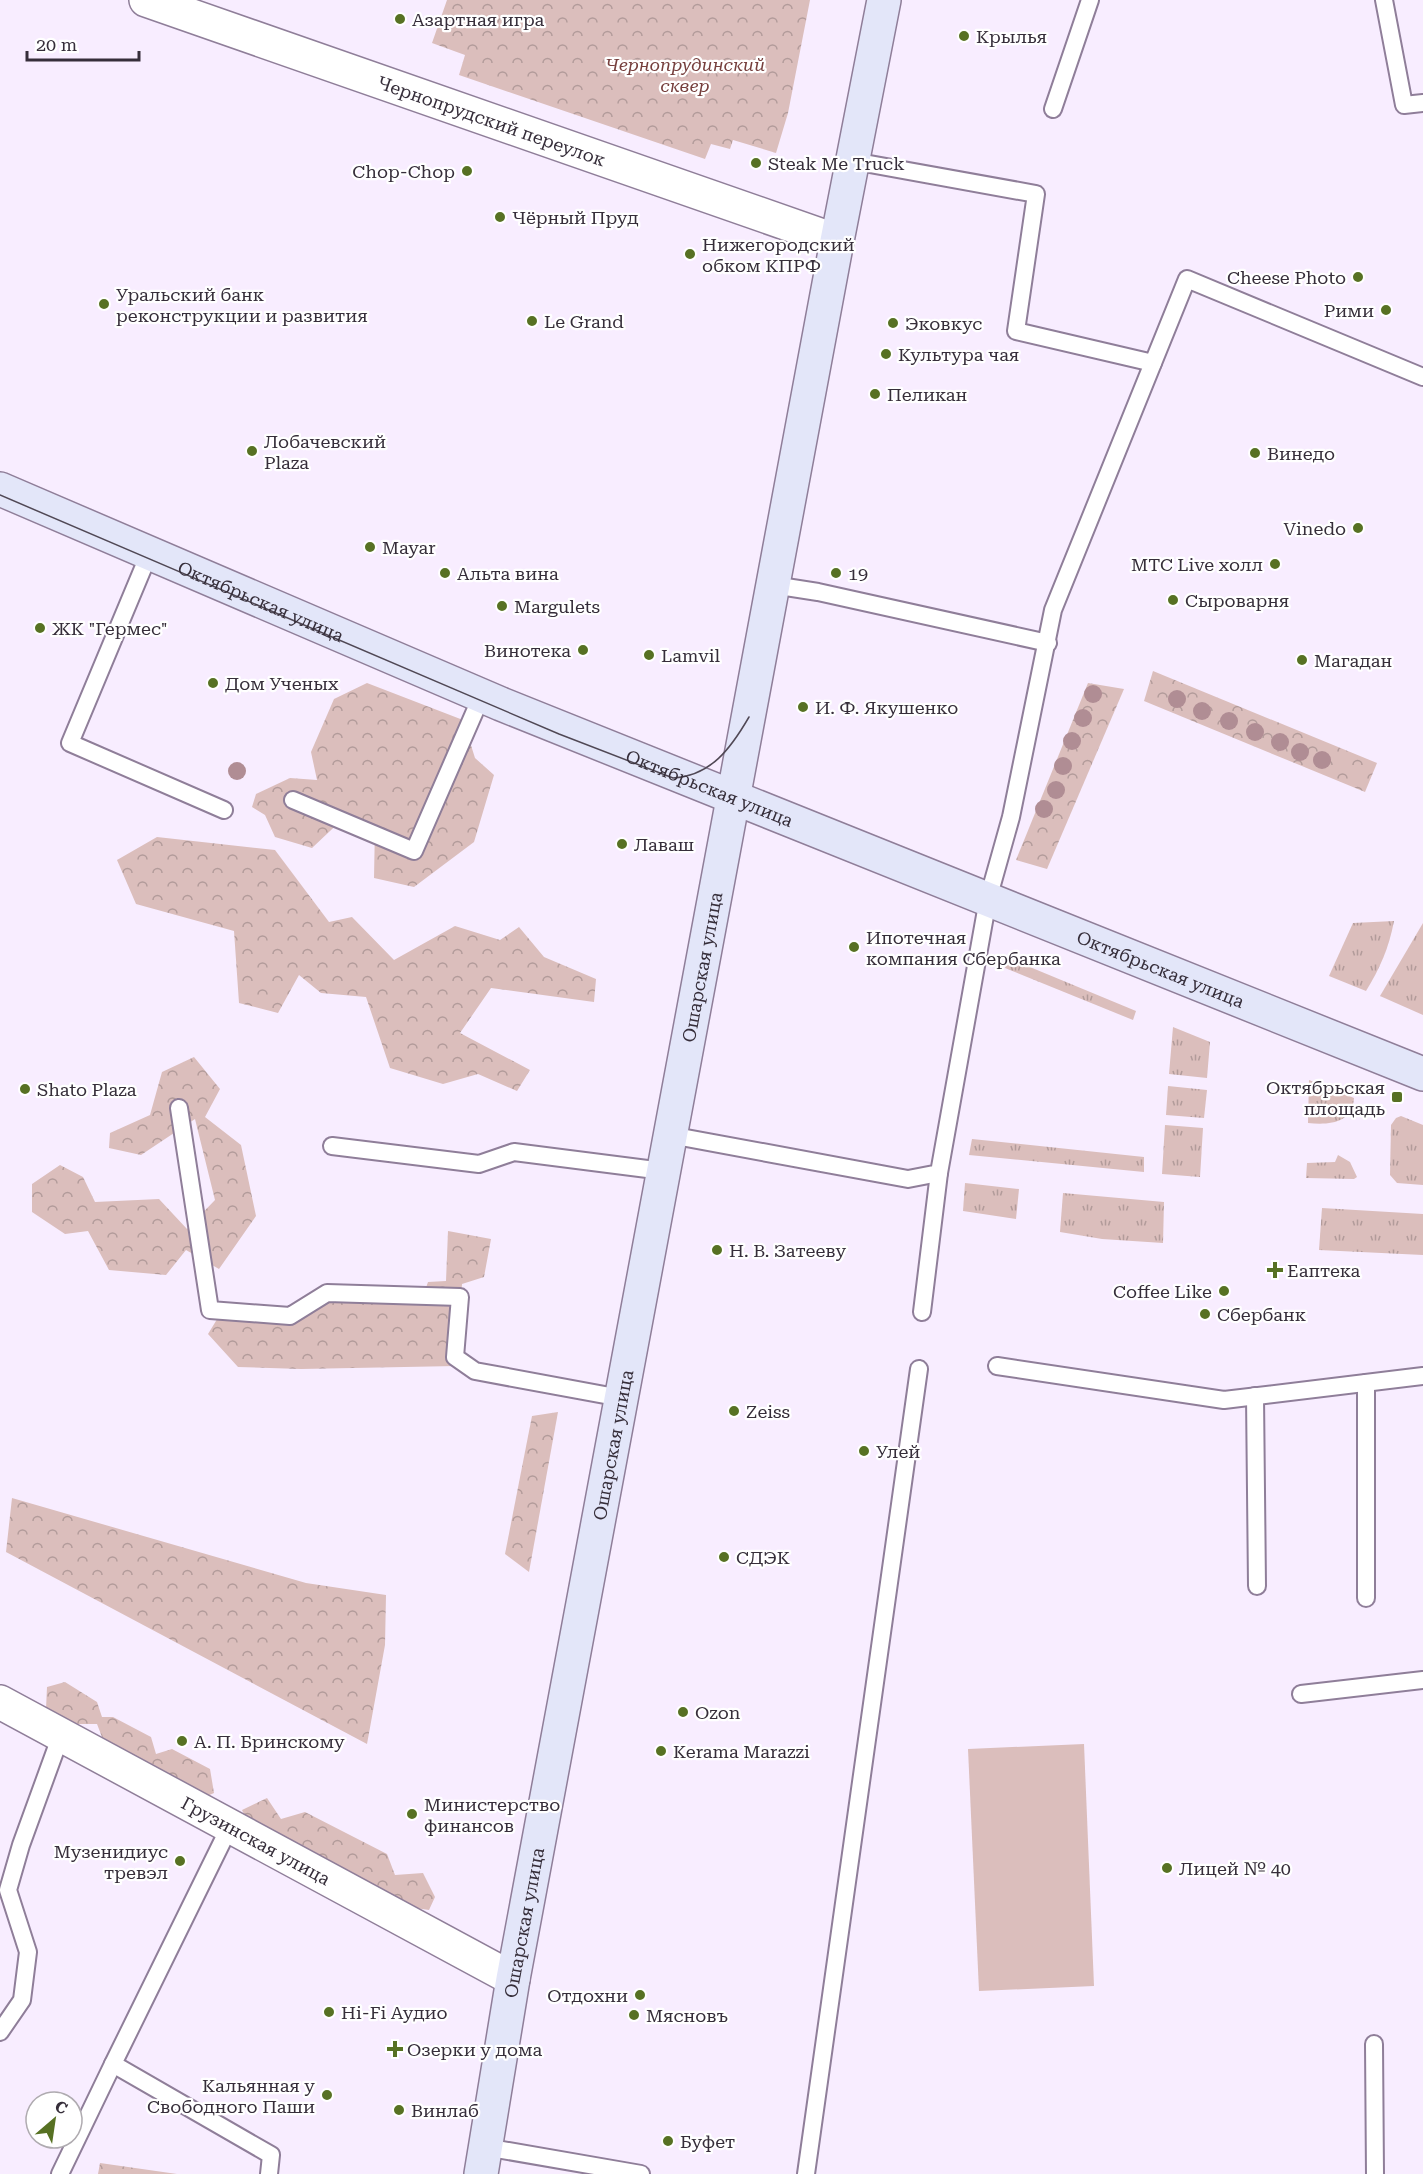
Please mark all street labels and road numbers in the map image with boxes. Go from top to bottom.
street label: Чернопрудский переулок [375,71,608,170]
street label: Октябрьская улица [175,556,347,646]
street label: Октябрьская улица [623,745,797,831]
street label: Ошарская улица [677,890,726,1044]
street label: Октябрьская улица [1074,926,1248,1012]
street label: Ошарская улица [588,1368,637,1522]
street label: Грузинская улица [178,1792,334,1889]
street label: Ошарская улица [500,1845,548,1999]

